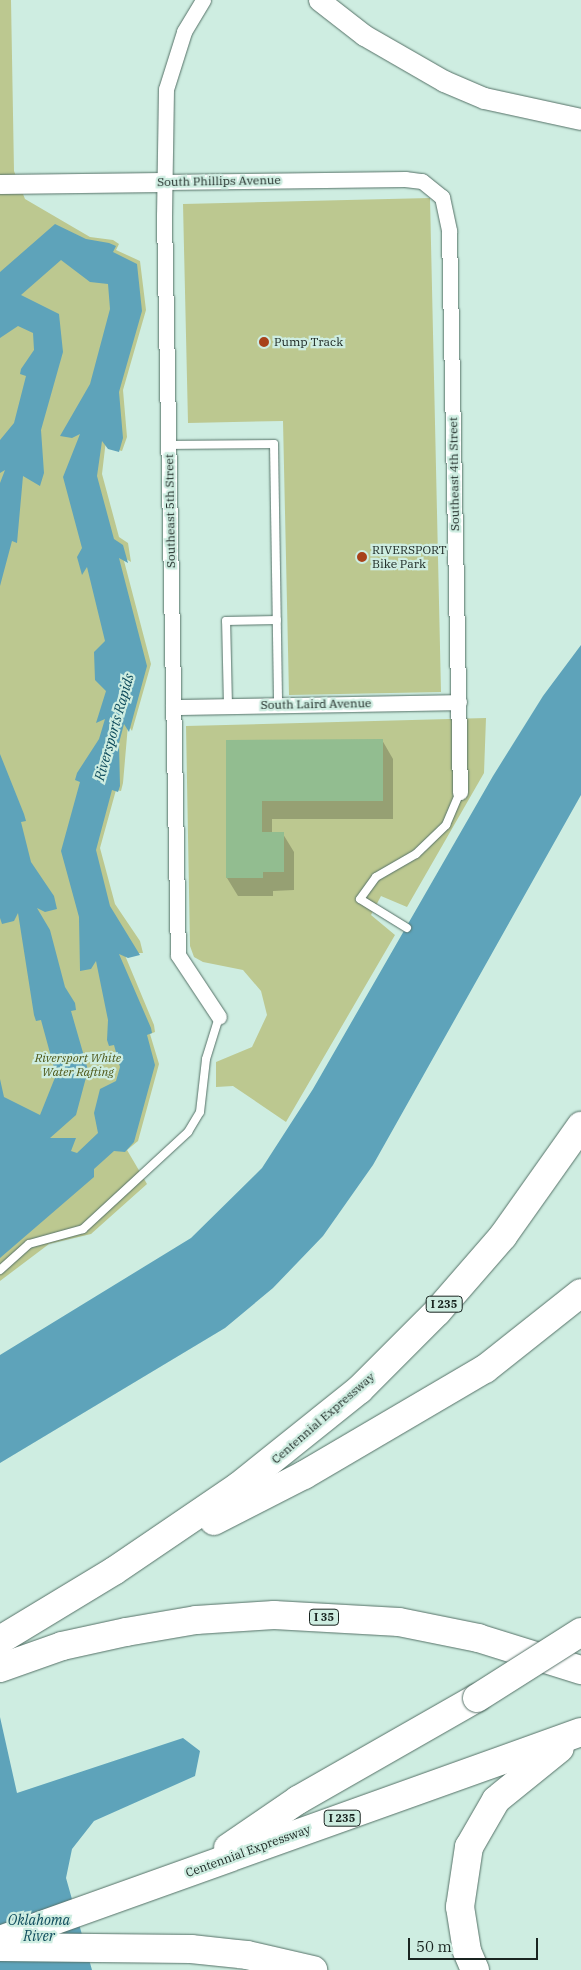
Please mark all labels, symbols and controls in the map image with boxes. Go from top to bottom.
street label: South Phillips Avenue [157,173,281,189]
place label: Pump Track [274,335,343,349]
marker: Pump Track [258,336,270,348]
street label: Southeast 4th Street [446,417,462,531]
street label: Southeast 5th Street [162,454,178,568]
place label: RIVERSPORT Bike Park [372,543,447,571]
marker: RIVERSPORT Bike Park [356,551,368,563]
water label: Riversports Rapids [91,671,137,783]
street label: South Laird Avenue [260,696,372,712]
park label: Riversport White Water Rafting [35,1051,121,1079]
road number: I 235 [425,1296,463,1312]
street label: Centennial Expressway [269,1369,377,1467]
road number: I 35 [309,1608,339,1625]
road number: I 235 [323,1810,361,1826]
street label: Centennial Expressway [184,1822,312,1880]
water label: Oklahoma River [8,1912,70,1944]
scale bar [411,1928,541,1960]
text: 50 m [416,1937,452,1956]

